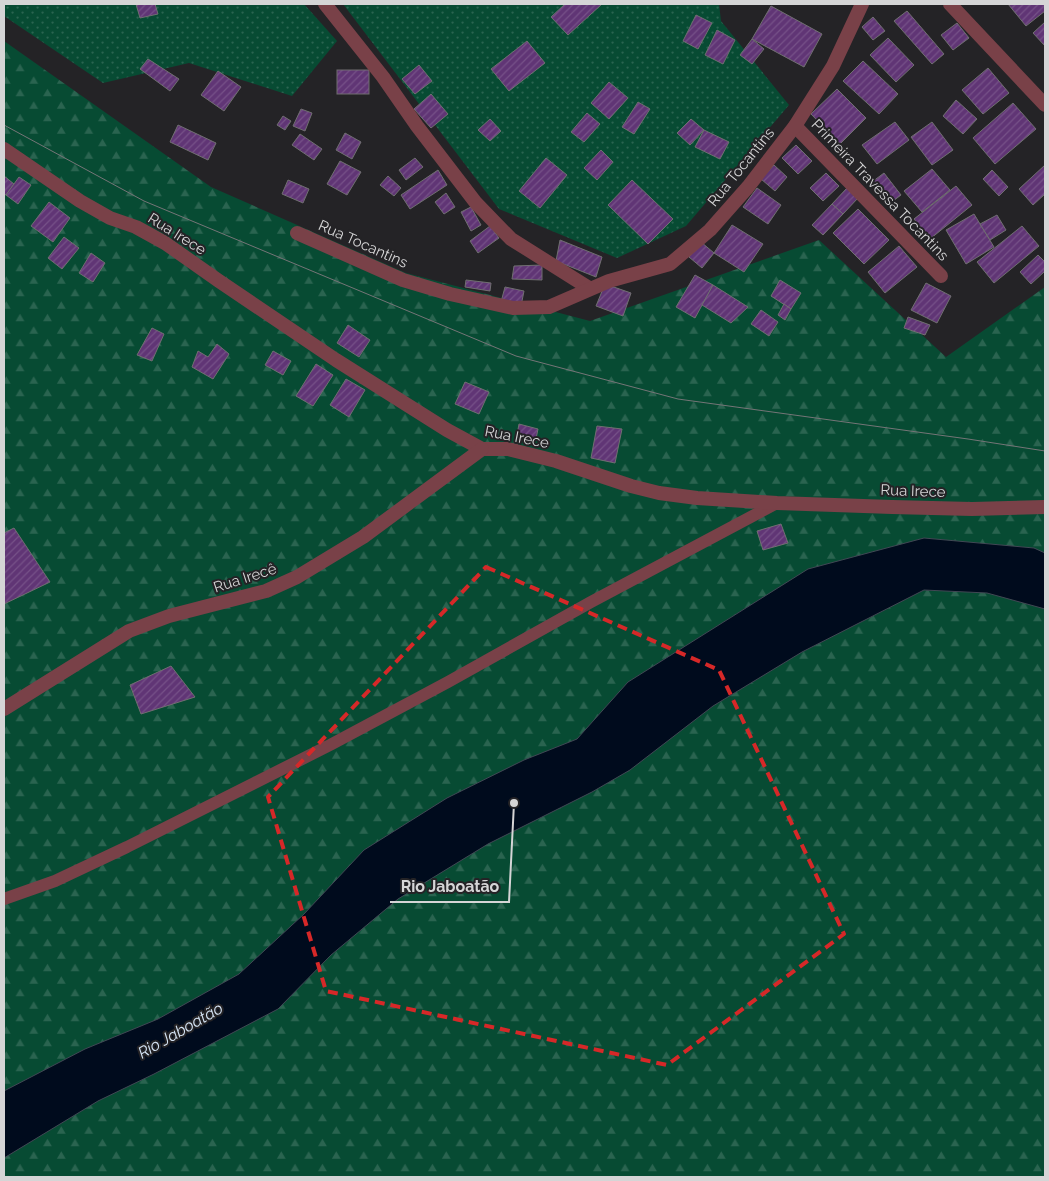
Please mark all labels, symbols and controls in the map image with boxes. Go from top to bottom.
street label: Primeira Travessa Tocantins [808,115,952,265]
street label: Rua Tocantins [704,124,778,210]
street label: Rua Irece [145,209,210,259]
street label: Rua Tocantins [316,216,410,272]
street label: Rua Irece [483,422,551,452]
street label: Rua Irece [880,481,946,501]
street label: Rua Irecê [211,559,279,597]
callout: Rio Jaboatão [390,871,509,902]
text: Rio Jaboatão [401,877,500,896]
water label: Rio Jaboatão [134,998,226,1062]

